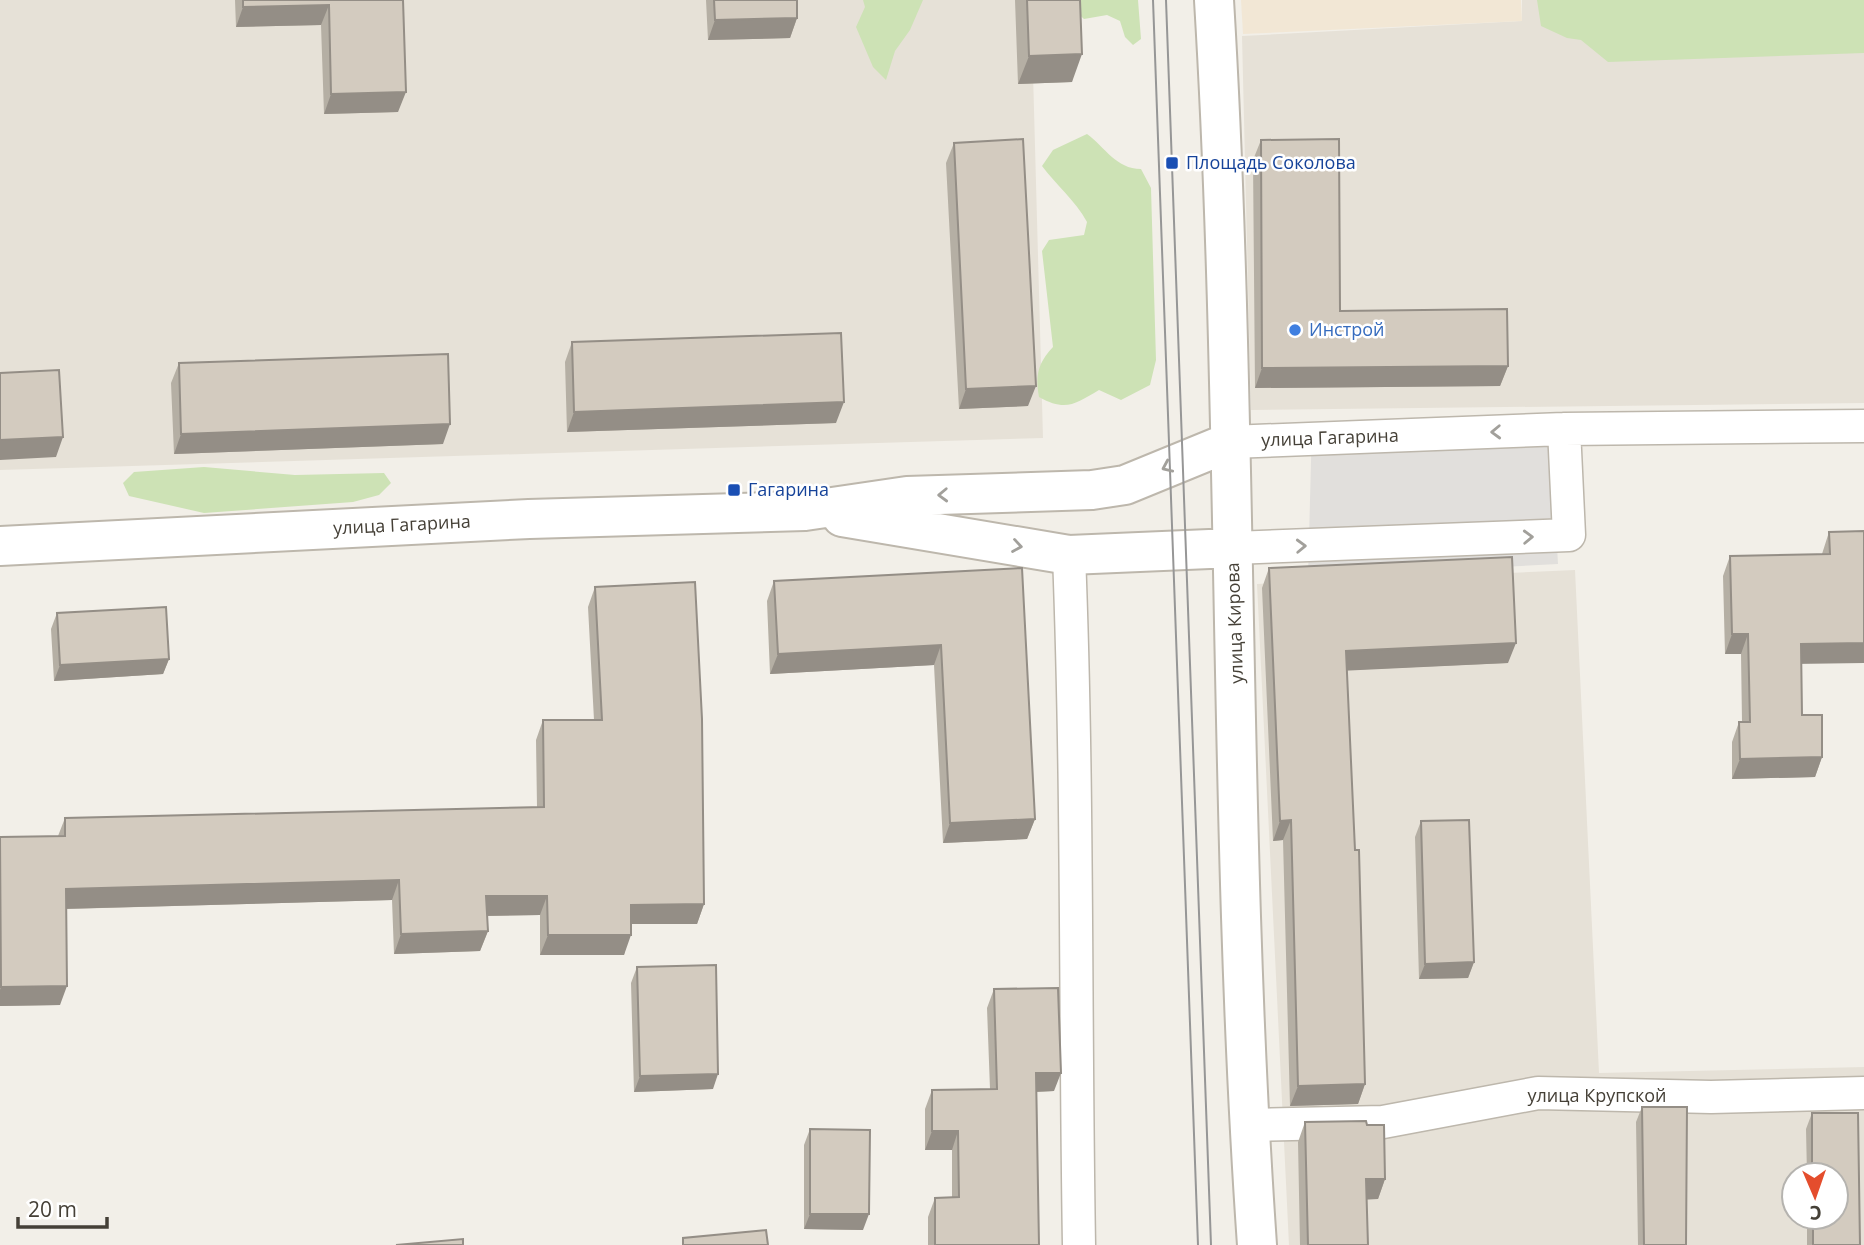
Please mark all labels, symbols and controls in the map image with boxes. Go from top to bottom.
place label: Площадь Соколова [1186,150,1356,174]
marker: Площадь Соколова [1164,155,1180,171]
place label: Инстрой [1309,317,1384,341]
marker: Инстрой [1287,322,1303,338]
street label: улица Гагарина [1261,423,1399,451]
one-way arrow [1490,424,1501,439]
one-way arrow [1161,459,1174,473]
place label: Гагарина [748,477,829,501]
marker: Гагарина [726,482,742,498]
one-way arrow [938,487,949,502]
street label: улица Гагарина [333,508,471,540]
one-way arrow [1523,529,1534,544]
one-way arrow [1011,538,1023,553]
one-way arrow [1296,538,1307,553]
street label: улица Кирова [1220,562,1248,684]
street label: улица Крупской [1527,1083,1667,1107]
north arrow [1780,1161,1850,1231]
scale bar [18,1186,107,1230]
text: 20 m [28,1195,77,1223]
text: С [1809,1200,1822,1226]

